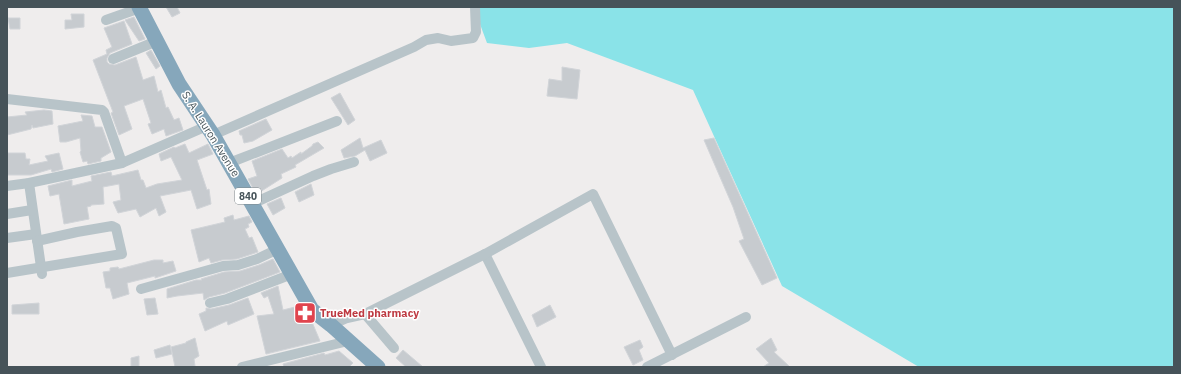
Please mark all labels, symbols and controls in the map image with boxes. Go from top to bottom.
street label: S. A. Lauron Avenue [179,89,243,179]
road number: 840 [235,188,261,204]
pharmacy icon: TrueMed pharmacy [292,300,318,326]
place label: TrueMed pharmacy [320,306,419,320]

